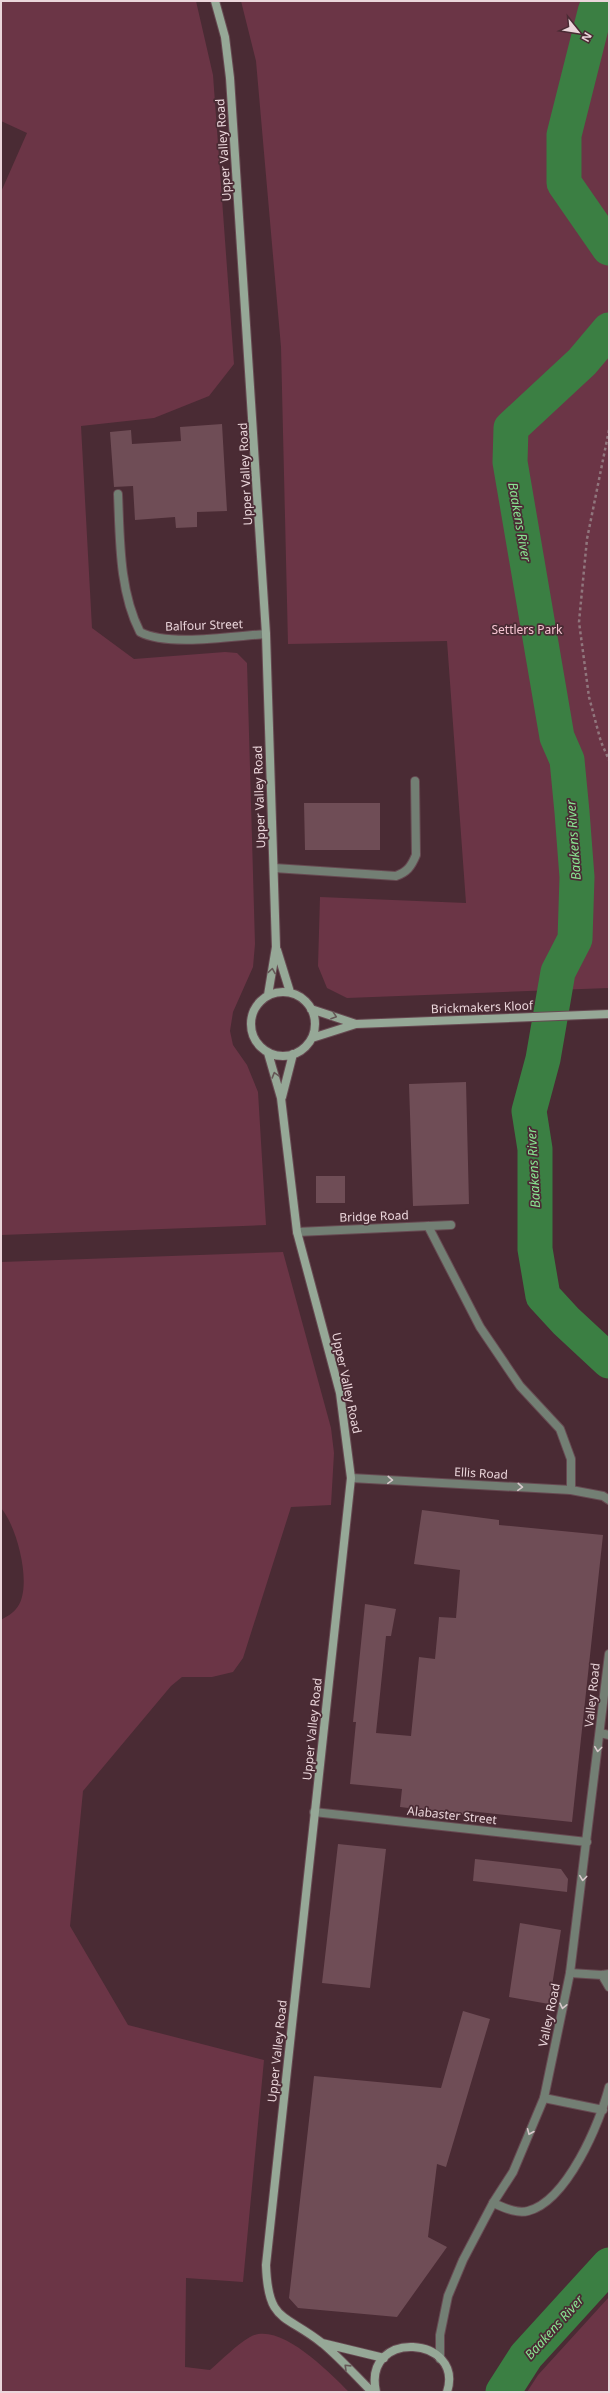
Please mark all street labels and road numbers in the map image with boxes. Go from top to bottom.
street label: Upper Valley Road [211,98,235,202]
street label: Upper Valley Road [234,422,256,526]
street label: Balfour Street [165,615,244,635]
street label: Upper Valley Road [249,745,269,849]
street label: Brickmakers Kloof [431,997,534,1017]
street label: Bridge Road [339,1206,409,1226]
street label: Upper Valley Road [328,1331,366,1435]
street label: Ellis Road [454,1463,508,1483]
street label: Valley Road [580,1662,604,1728]
street label: Upper Valley Road [298,1677,326,1781]
street label: Alabaster Street [406,1802,498,1828]
street label: Valley Road [534,1982,564,2048]
street label: Upper Valley Road [263,1999,291,2103]

